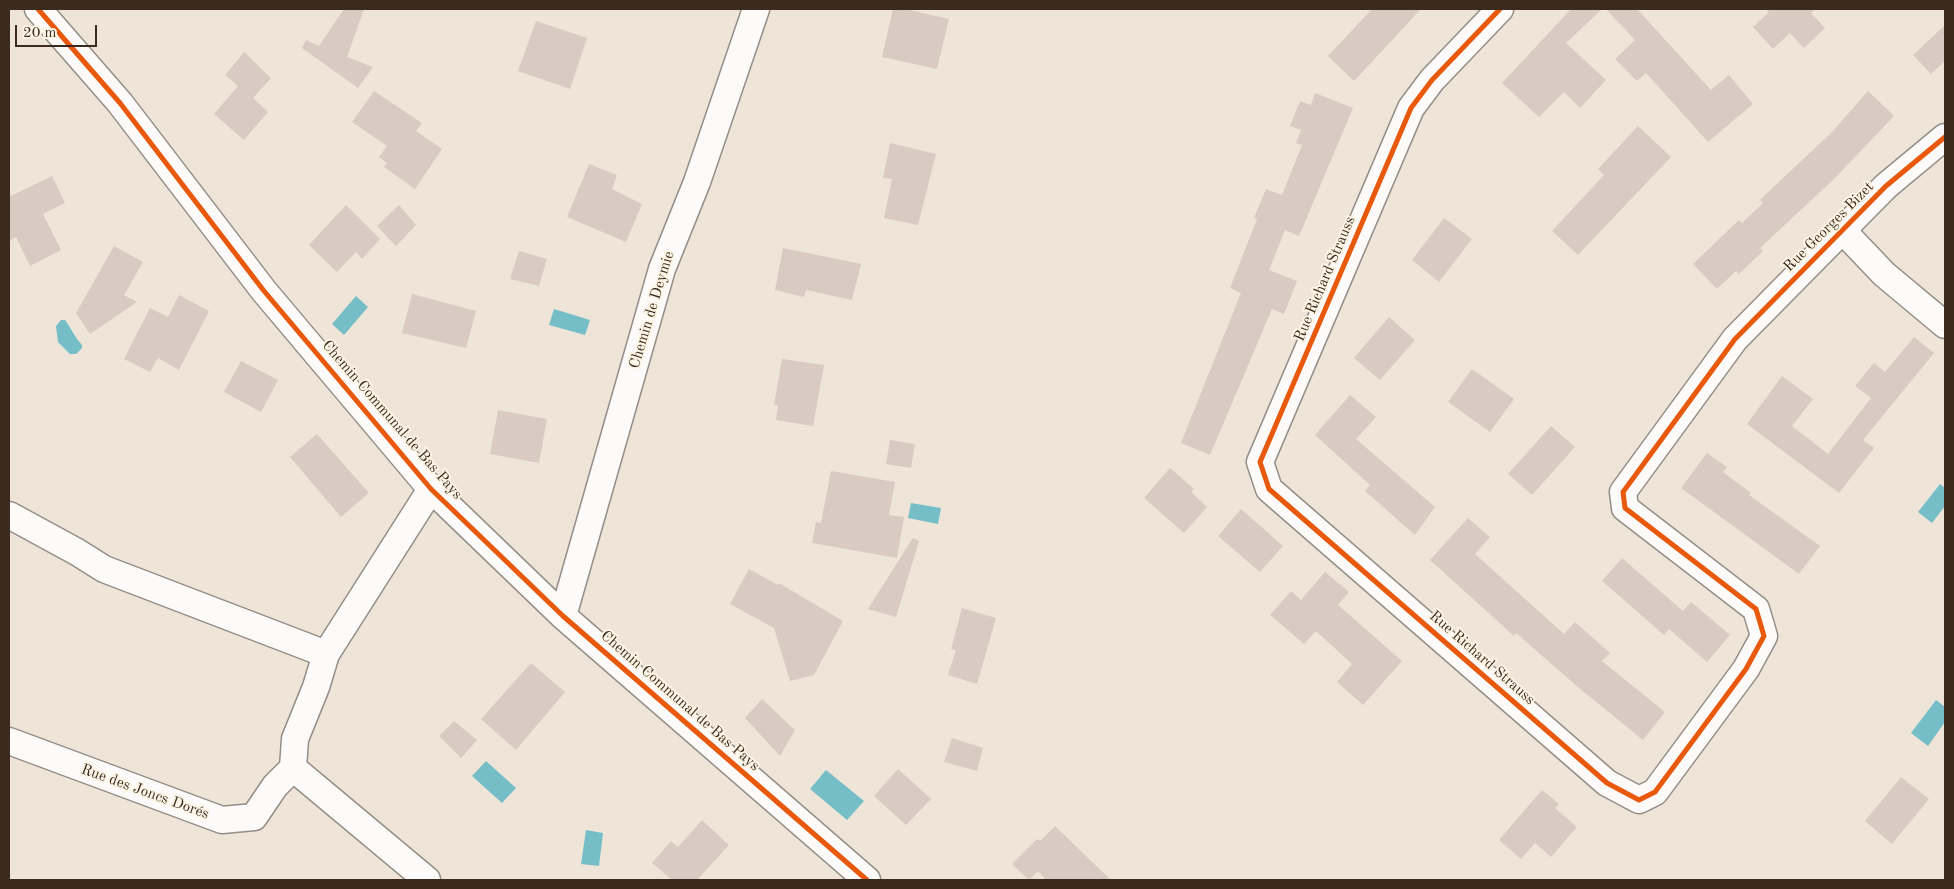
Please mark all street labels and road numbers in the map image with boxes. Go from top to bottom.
street label: Rue Georges Bizet [1780,178,1878,276]
street label: Rue Richard Strauss [1291,214,1359,344]
street label: Chemin de Deymie [626,249,678,371]
street label: Chemin Communal de Bas Pays [318,337,466,503]
street label: Rue Richard Strauss [1426,607,1538,709]
street label: Chemin Communal de Bas Pays [597,627,763,775]
street label: Rue des Joncs Dorés [79,760,211,824]

